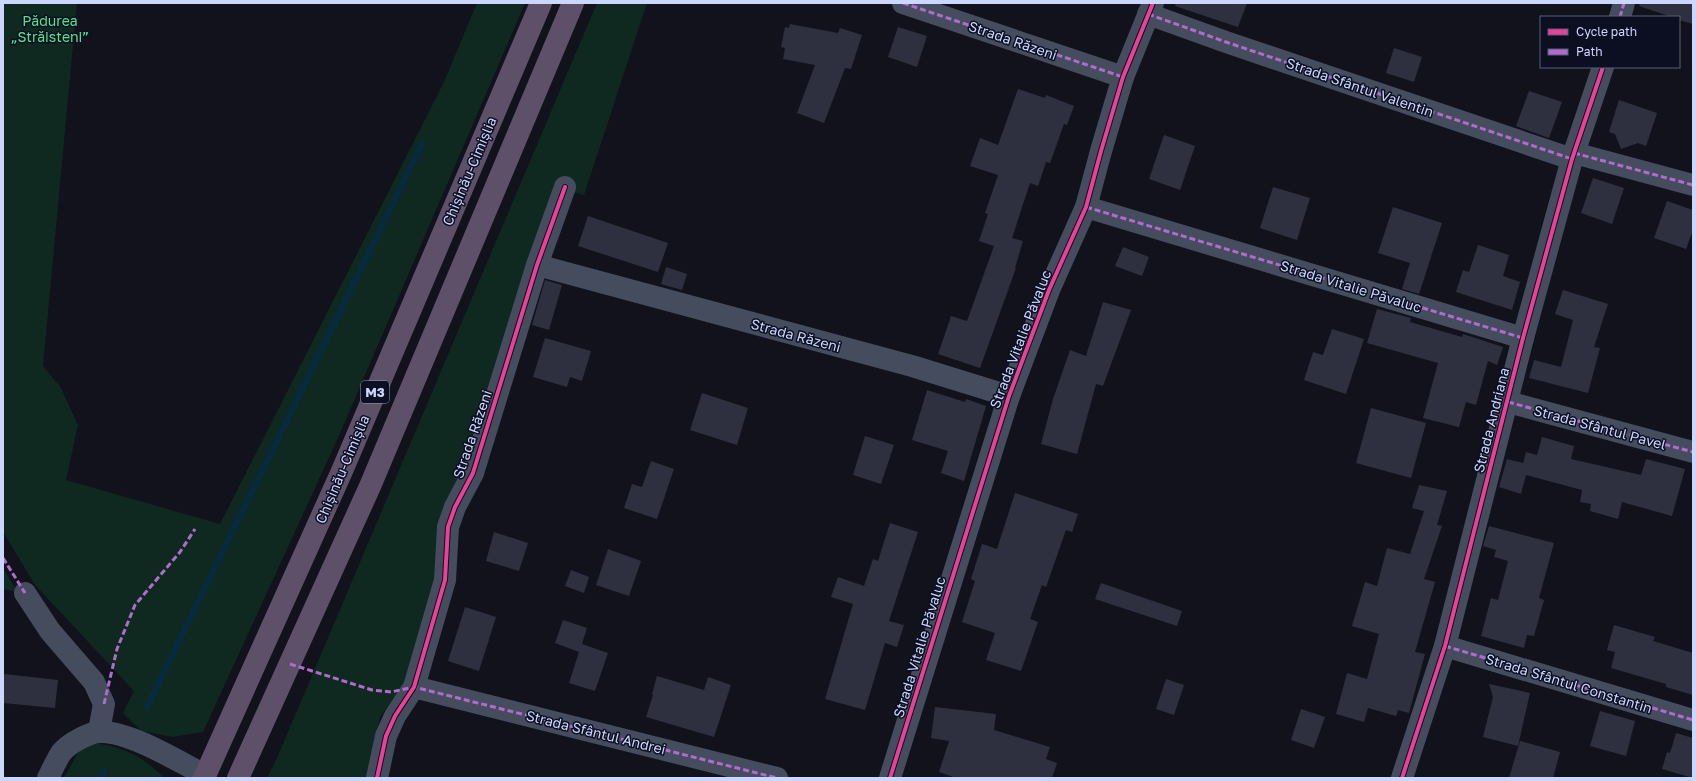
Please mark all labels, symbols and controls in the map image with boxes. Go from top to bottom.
park label: Pădurea „Străisteni” [11,12,89,45]
legend [1540,16,1680,68]
street label: Strada Răzeni [967,17,1059,63]
text: Cycle path [1576,24,1637,39]
text: Path [1576,44,1603,59]
street label: Strada Sfântul Valentin [1284,54,1436,120]
street label: Chișinău-Cimișlia [438,114,500,228]
street label: Strada Vitalie Păvaluc [1278,256,1424,316]
street label: Strada Vitalie Păvaluc [986,267,1054,410]
street label: Strada Răzeni [749,315,843,355]
street label: Strada Andriana [1470,366,1512,474]
road number: M3 [361,381,389,403]
street label: Strada Răzeni [449,388,495,480]
street label: Strada Sfântul Pavel [1532,401,1668,453]
street label: Chișinău-Cimișlia [311,412,373,526]
street label: Strada Vitalie Păvaluc [889,574,949,720]
street label: Strada Sfântul Constantin [1484,650,1654,716]
street label: Strada Sfântul Andrei [524,706,668,758]

